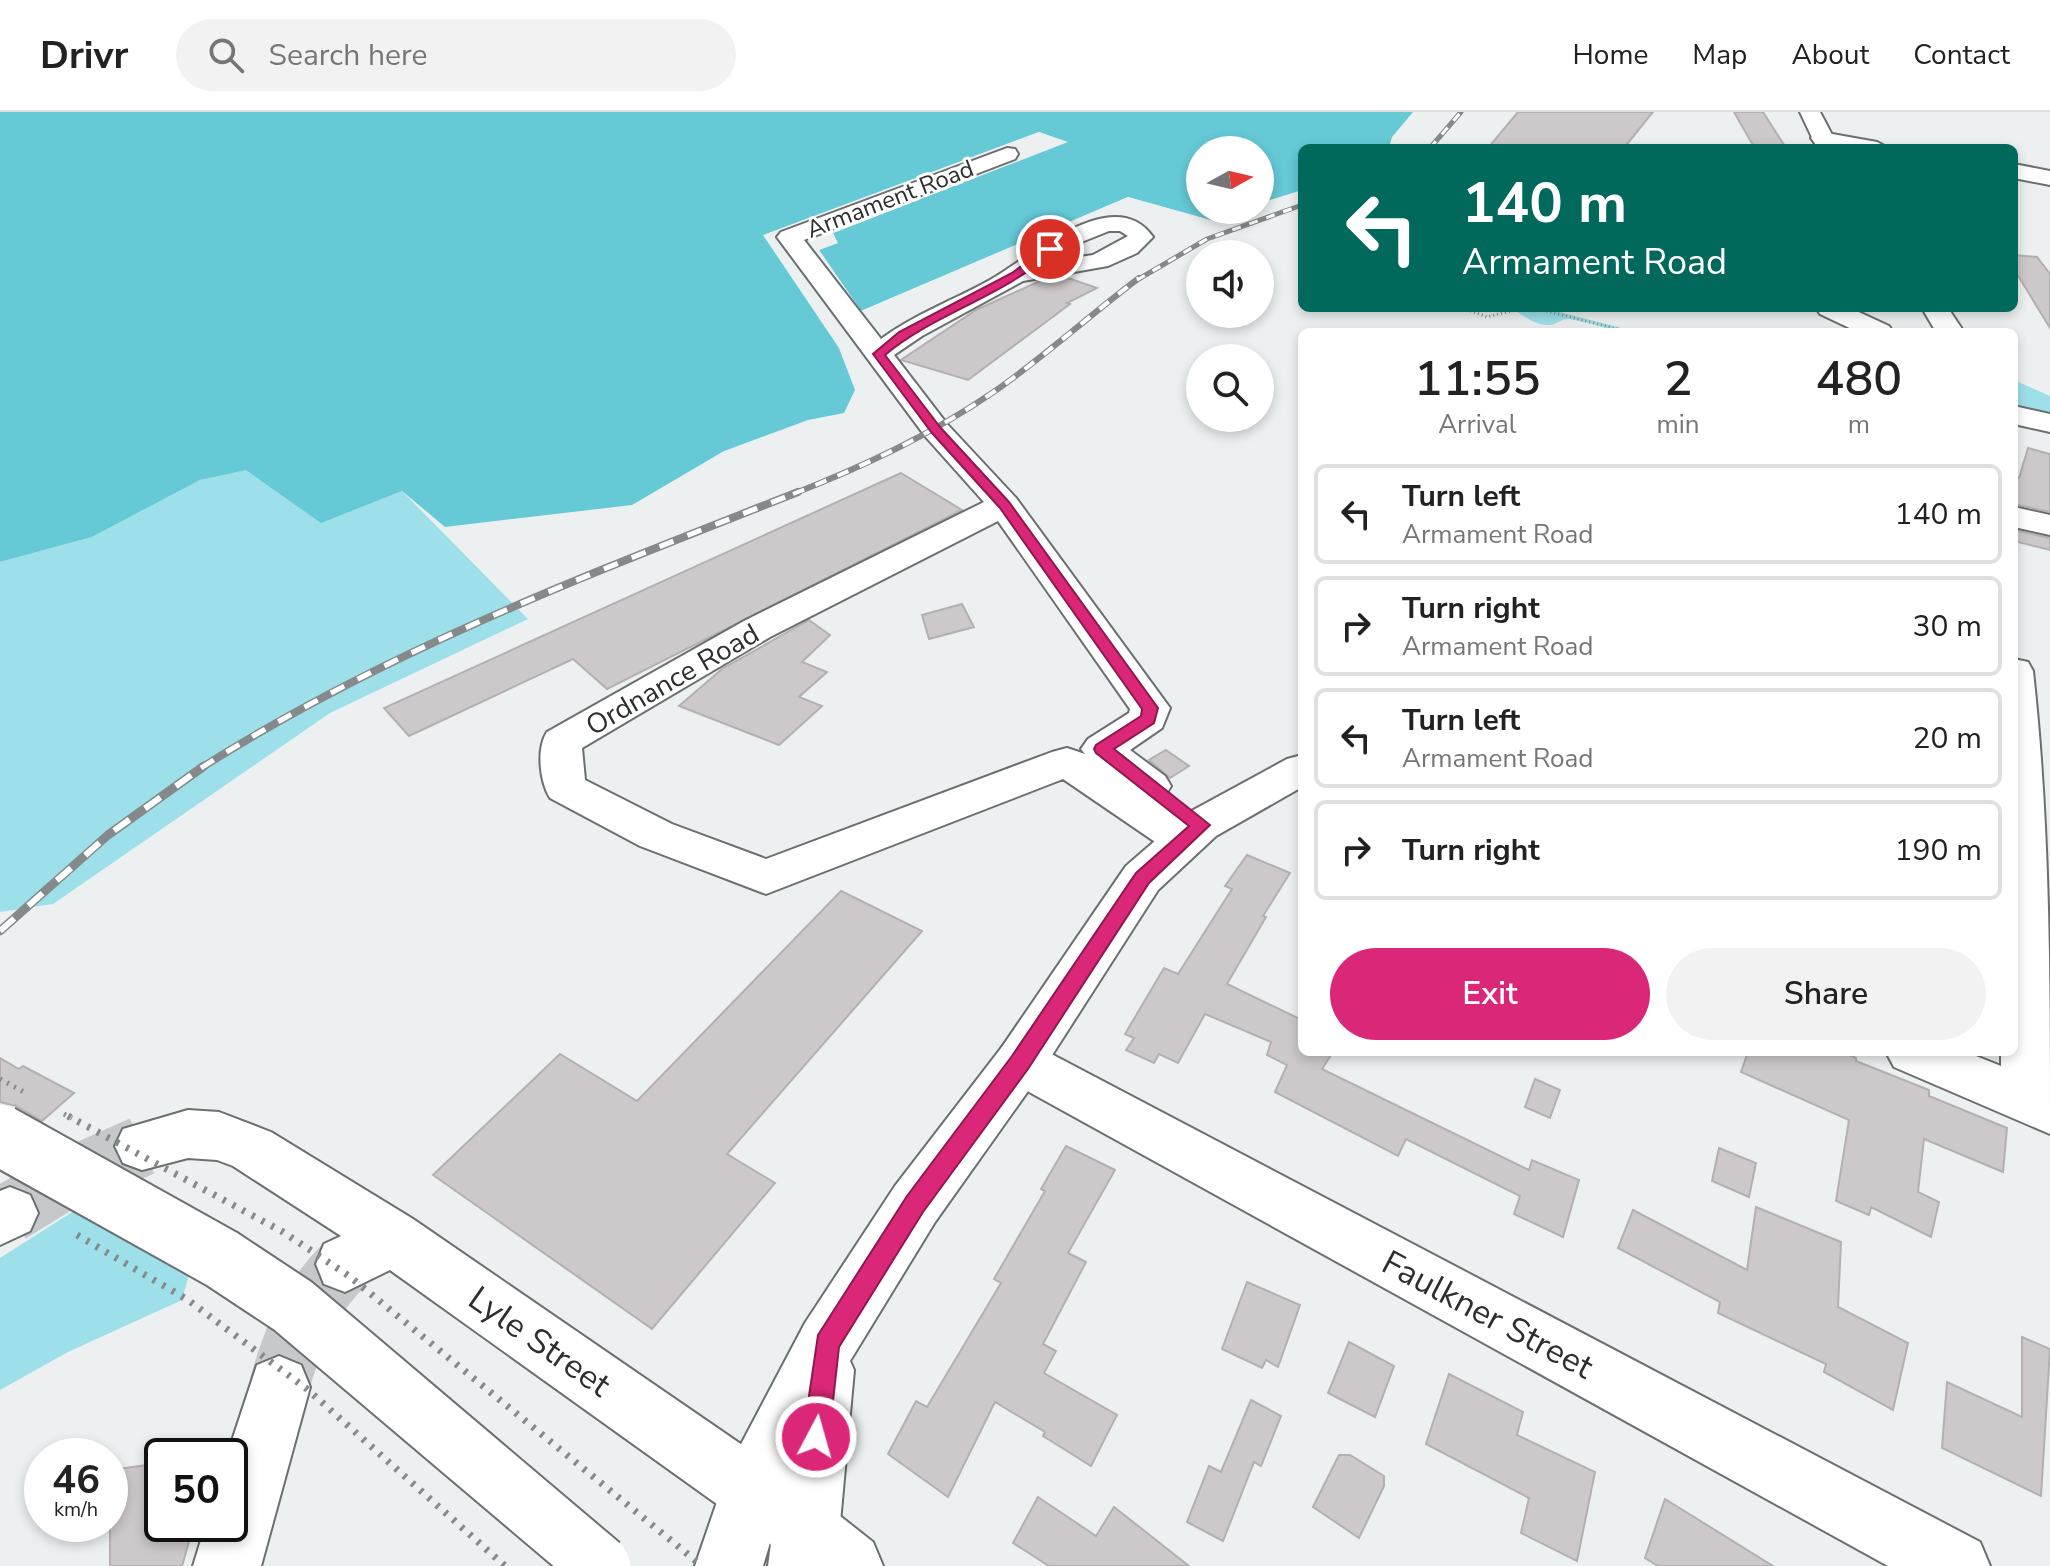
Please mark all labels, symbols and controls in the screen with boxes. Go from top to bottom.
search box [176,19,736,91]
text: Drivr [40,30,128,81]
icon: search [204,33,248,77]
text: Search here [268,35,427,76]
text: Home [1573,36,1648,74]
text: Map [1692,36,1747,74]
text: About [1791,36,1869,74]
text: Contact [1913,36,2010,74]
north arrow [1186,136,1274,224]
map controls [1186,136,1274,432]
street label: Armament Road [802,152,978,246]
text: 140 m [1462,165,1627,242]
icon: left [1330,176,1434,280]
pin [1016,215,1084,283]
icon: arrive [1028,227,1072,271]
text: Armament Road [1462,238,1727,287]
button: sound [1186,240,1274,328]
button: search [1186,344,1274,432]
text: 11:55 [1414,346,1541,412]
text: 2 [1664,346,1692,412]
text: 480 [1816,346,1902,412]
text: Arrival [1438,407,1516,442]
text: min [1657,407,1700,442]
text: m [1848,407,1870,442]
text: Turn left [1402,476,1520,517]
icon: left [1334,492,1378,536]
text: 140 m [1895,494,1982,535]
text: Armament Road [1402,517,1593,552]
text: Turn right [1402,588,1540,629]
icon: right [1334,604,1378,648]
text: 30 m [1913,606,1982,647]
street label: Ordnance Road [579,615,766,745]
text: Armament Road [1402,629,1593,664]
text: Turn left [1402,700,1520,741]
icon: left [1334,716,1378,760]
text: 20 m [1913,718,1982,759]
text: Armament Road [1402,741,1593,776]
icon: right [1334,828,1378,872]
text: Turn right [1402,830,1540,871]
text: 190 m [1895,830,1982,871]
button: Exit [1330,948,1650,1040]
button: Share [1666,948,1986,1040]
street label: Faulkner Street [1374,1240,1602,1390]
street label: Lyle Street [459,1276,621,1408]
position arrow [774,1395,858,1479]
speed limit sign: 50 [144,1438,248,1542]
text: 46 [52,1453,100,1507]
text: km/h [54,1496,98,1523]

